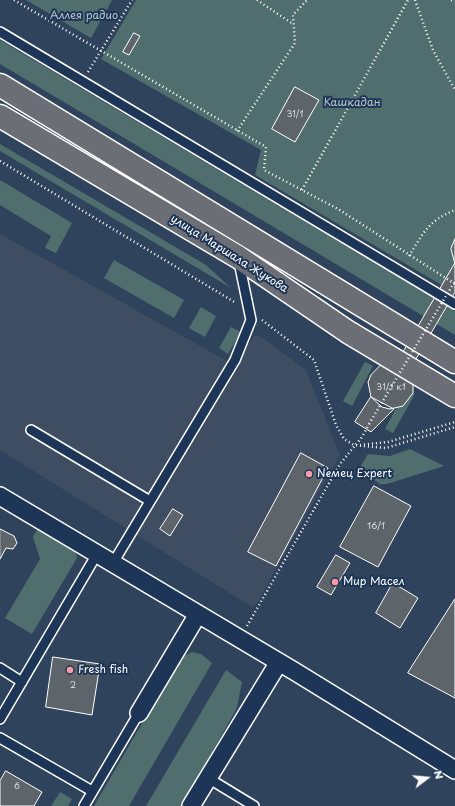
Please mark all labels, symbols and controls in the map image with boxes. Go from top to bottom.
park label: Аллея радио [50,9,118,23]
park label: Кашкадан [323,96,381,110]
house number: 31/1 [286,110,304,120]
street label: улица Маршала Жукова [168,212,290,296]
house number: 31/1 к1 [376,383,406,393]
place label: Nемец Expert [317,467,392,481]
marker: Nемец Expert [304,469,314,479]
house number: 16/1 [367,522,385,532]
place label: Мир Масел [343,575,405,589]
marker: Мир Масел [330,577,340,587]
place label: Fresh fish [78,663,128,677]
marker: Fresh fish [65,665,75,675]
house number: 2 [70,681,76,691]
north arrow [407,758,447,798]
text: N [430,768,448,781]
house number: 6 [14,782,20,792]

